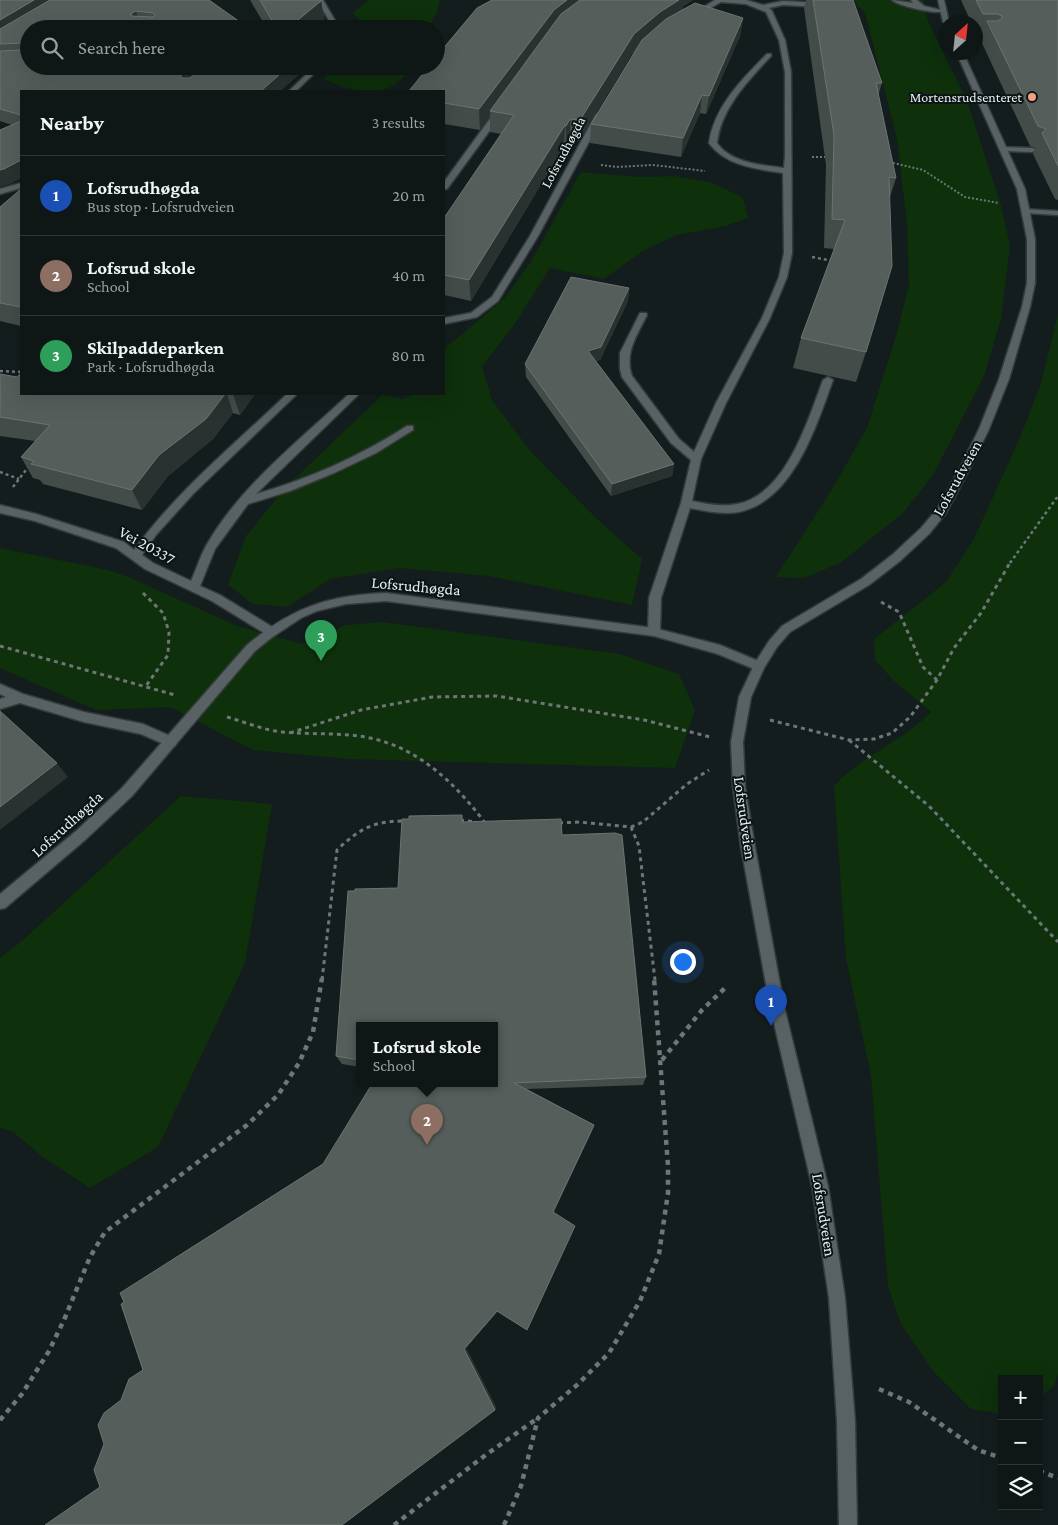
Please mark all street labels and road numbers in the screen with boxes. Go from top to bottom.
street label: Lofsrudhøgda [538,113,589,190]
street label: Lofsrudveien [929,437,985,519]
street label: Vei 20337 [116,523,179,568]
street label: Lofsrudhøgda [371,574,462,599]
street label: Lofsrudveien [731,775,759,861]
street label: Lofsrudhøgda [28,787,107,861]
street label: Lofsrudveien [809,1172,839,1258]

